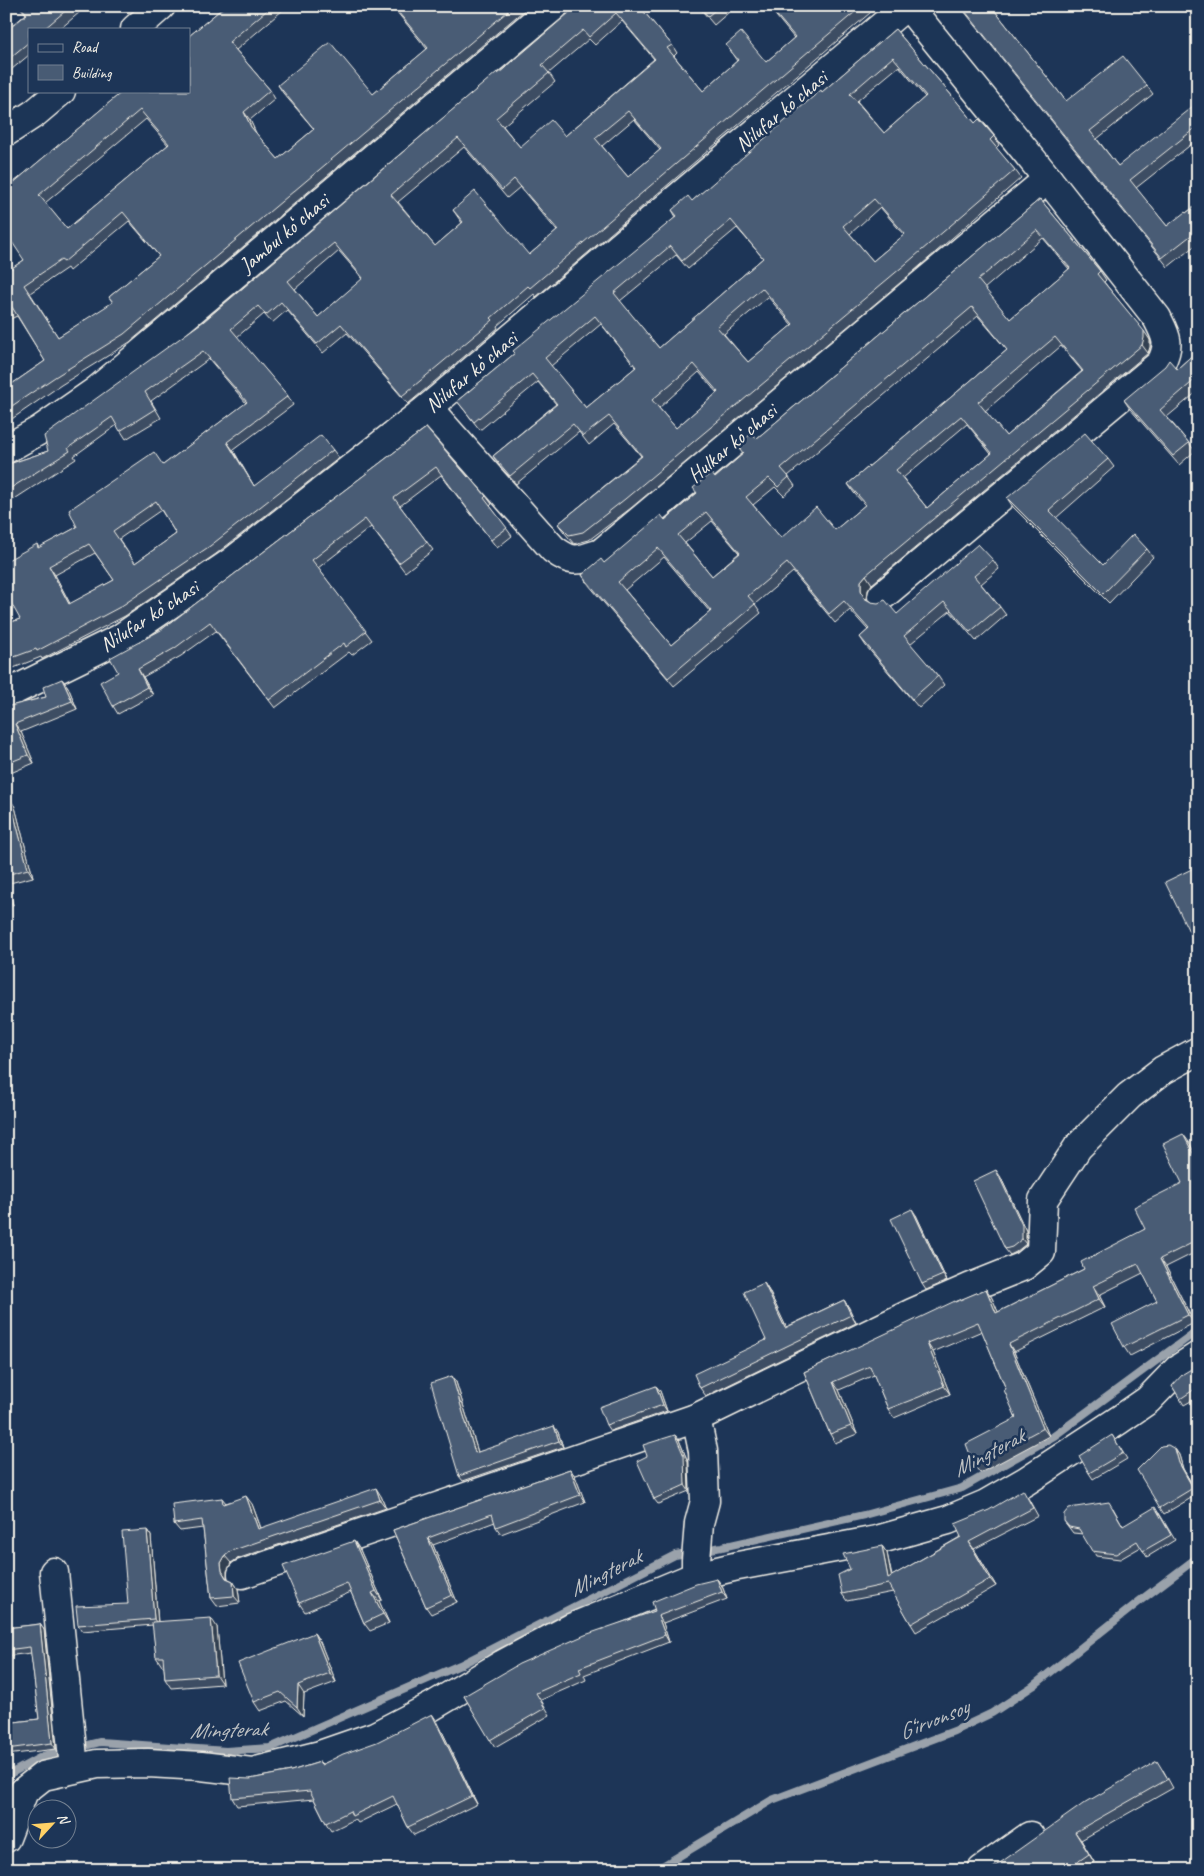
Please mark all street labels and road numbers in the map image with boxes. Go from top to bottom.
street label: Nilufar koʻchasi [729,63,835,157]
street label: Jambul koʻchasi [233,186,337,279]
street label: Nilufar koʻchasi [419,324,525,418]
street label: Hulkar koʻchasi [682,396,784,488]
street label: Nilufar koʻchasi [95,573,206,658]

